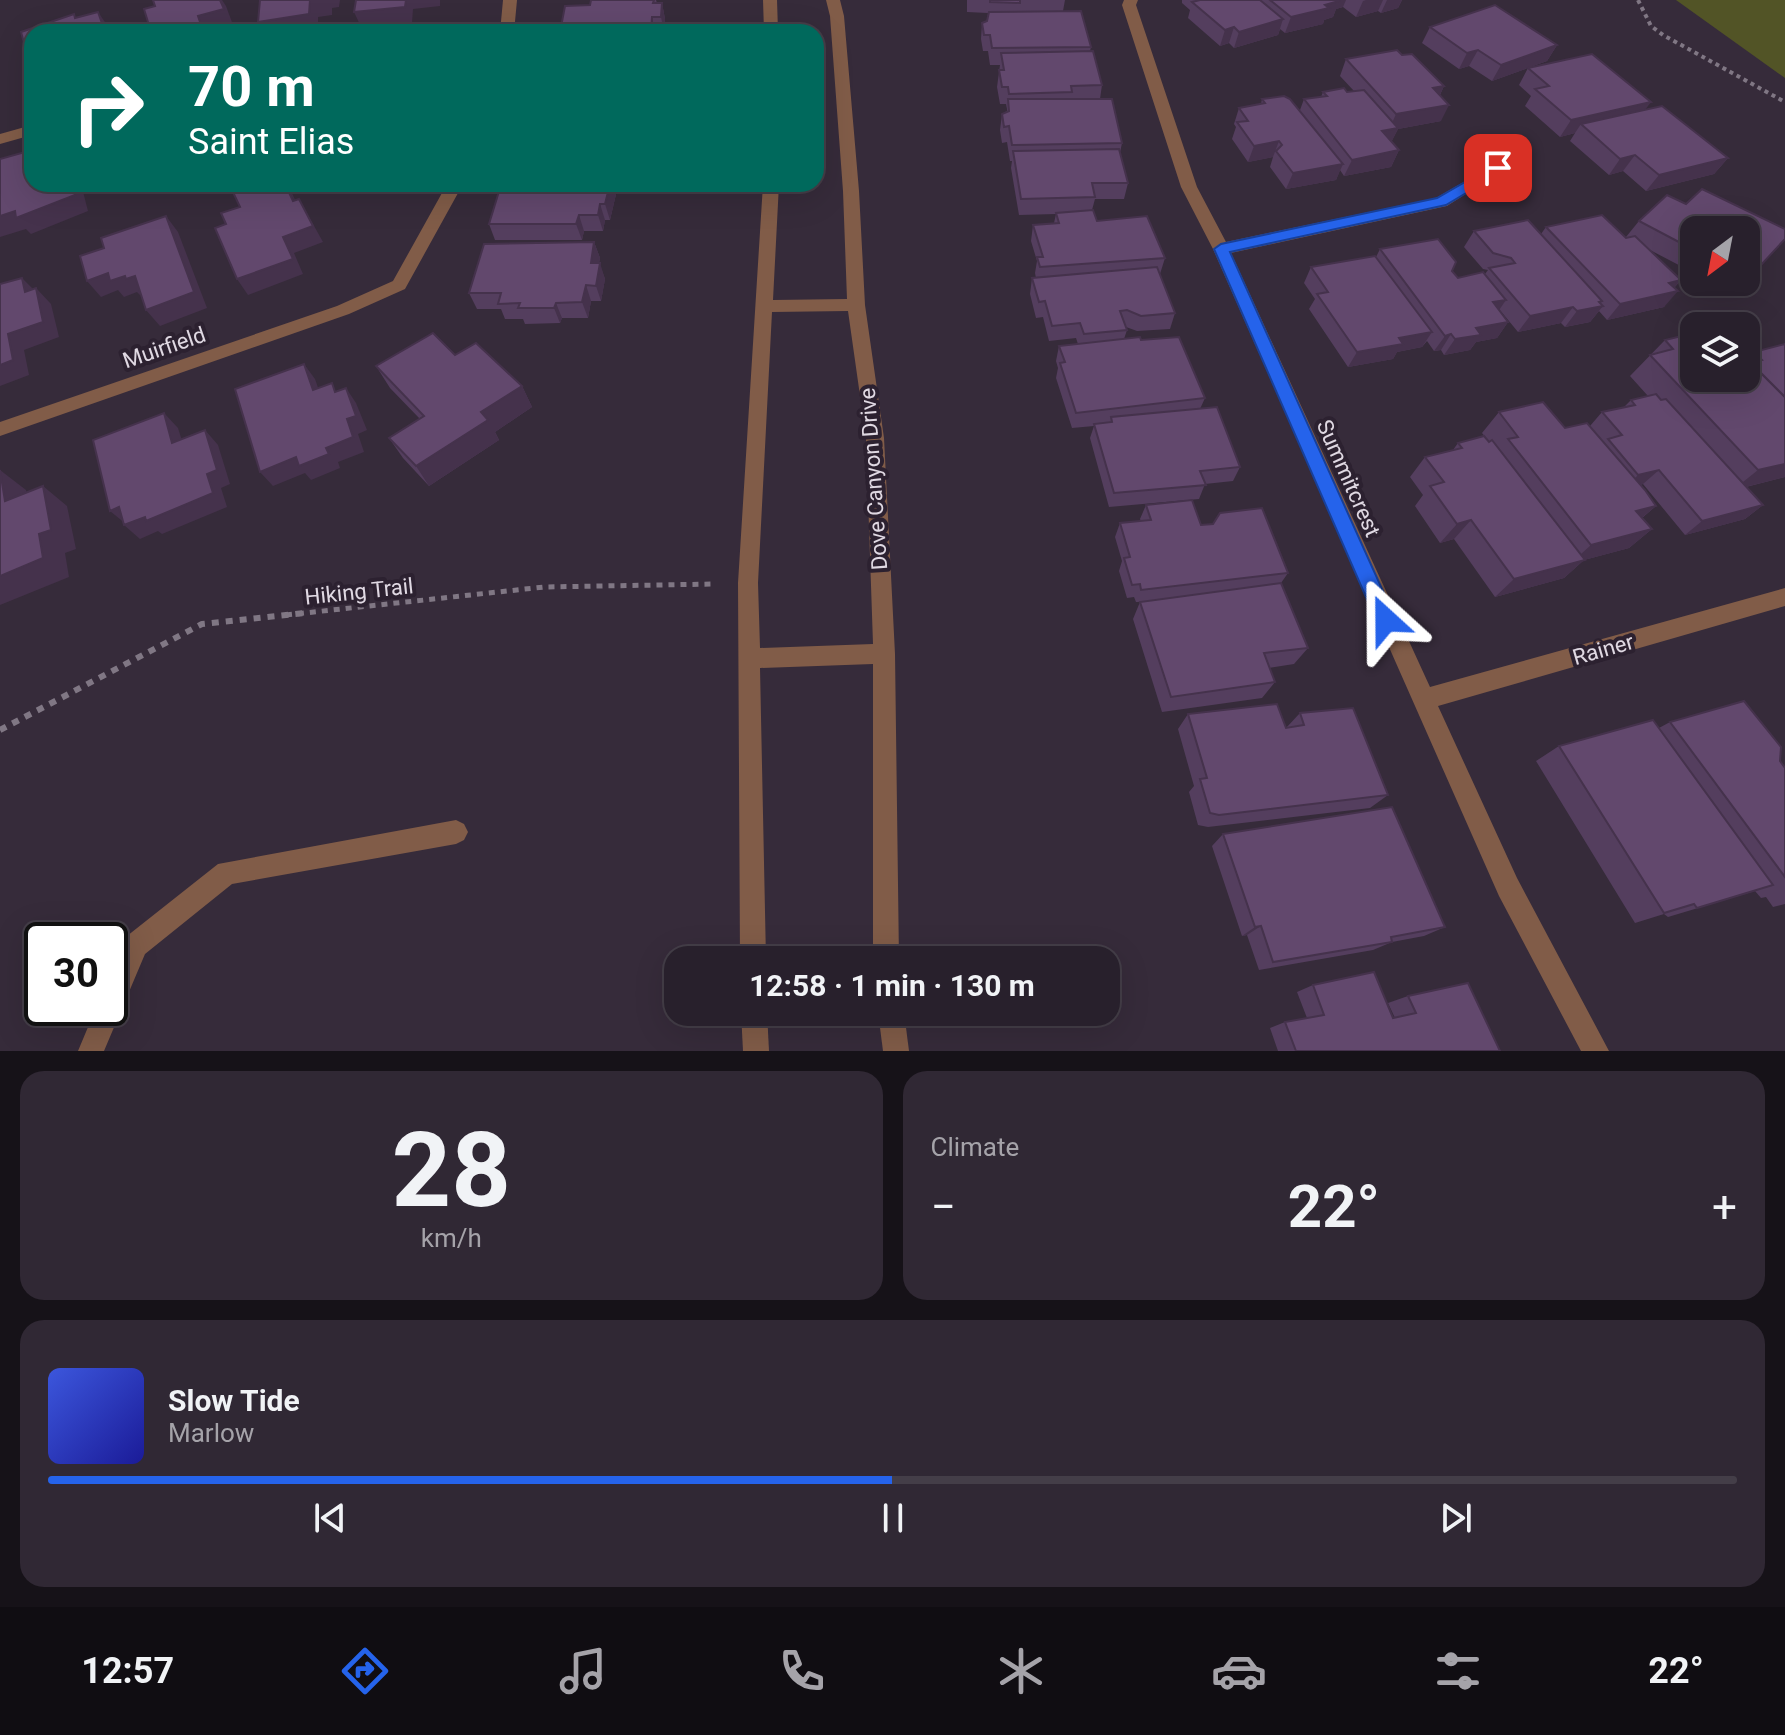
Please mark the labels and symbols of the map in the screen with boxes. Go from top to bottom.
pin [1464,134,1532,202]
north arrow [1680,216,1760,296]
street label: Muirfield [120,322,209,373]
street label: Dove Canyon Drive [855,387,892,571]
street label: Summitcrest [1312,416,1385,541]
street label: Hiking Trail [303,573,415,610]
position arrow [1344,578,1428,662]
street label: Rainer [1570,629,1637,670]
speed limit sign: 30 [24,922,128,1026]

